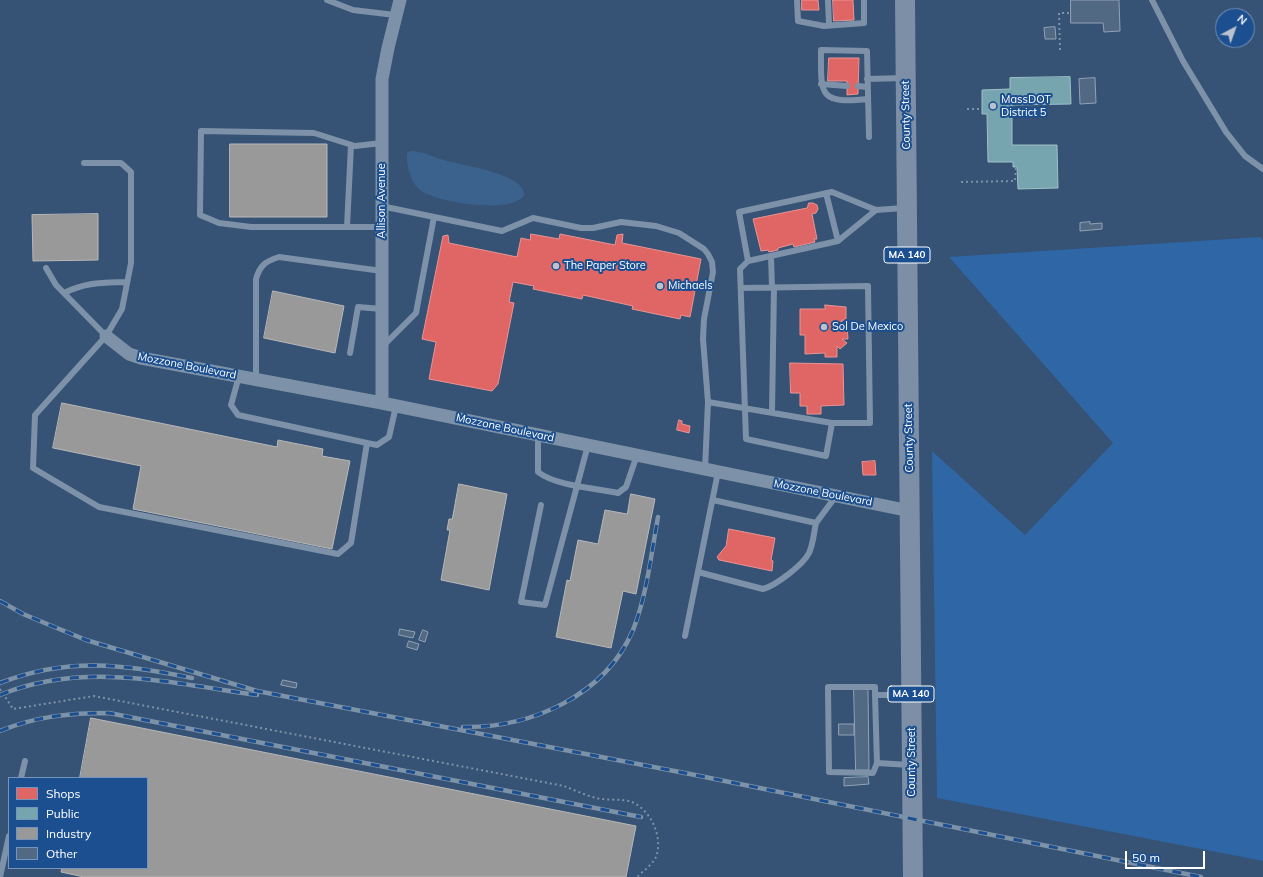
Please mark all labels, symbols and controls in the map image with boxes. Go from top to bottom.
north arrow [1215,8,1255,48]
text: N [1234,12,1250,28]
street label: County Street [899,80,913,150]
place label: MassDOT District 5 [1001,93,1051,119]
marker: MassDOT District 5 [988,101,998,111]
street label: Allison Avenue [375,163,389,239]
road number: MA 140 [884,247,930,263]
place label: The Paper Store [564,259,646,273]
marker: The Paper Store [551,261,561,271]
place label: Michaels [668,279,713,293]
marker: Michaels [655,281,665,291]
place label: Sol De Mexico [832,320,903,334]
marker: Sol De Mexico [819,322,829,332]
street label: Mozzone Boulevard [137,350,237,382]
street label: County Street [902,403,916,473]
street label: Mozzone Boulevard [455,411,555,445]
street label: Mozzone Boulevard [773,477,873,509]
road number: MA 140 [888,686,934,702]
street label: County Street [905,727,919,797]
legend [8,777,148,869]
text: Shops [46,786,81,801]
text: Public [46,806,80,821]
text: Industry [46,826,91,841]
scale bar [1127,843,1207,869]
text: Other [46,846,77,861]
text: 50 m [1132,850,1160,865]

